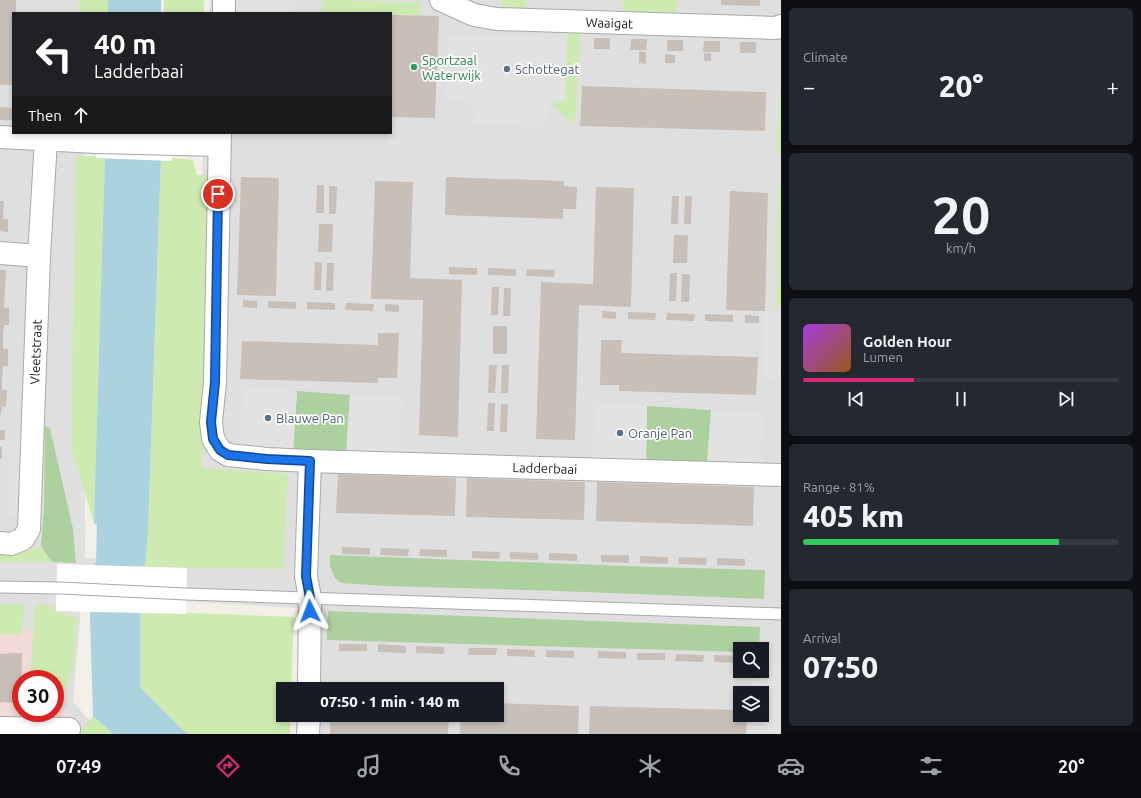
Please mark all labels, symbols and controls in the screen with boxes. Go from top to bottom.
street label: Waaigat [585,15,633,30]
icon: left [28,28,80,80]
text: 40 m [94,28,156,59]
text: Climate [803,50,848,64]
place label: Sportzaal Waterwijk [422,53,481,82]
text: Ladderbaai [94,61,184,81]
marker: Sportzaal Waterwijk [409,62,419,72]
place label: Schottegat [515,62,580,76]
marker: Schottegat [502,64,512,74]
text: 20° [939,69,983,103]
text: − [803,74,815,99]
text: + [1107,74,1119,99]
icon: ahead [70,104,92,126]
text: Then [28,107,62,124]
pin [201,177,235,211]
icon: arrive [207,183,229,205]
text: 20 [932,186,990,244]
text: km/h [946,241,976,255]
street label: Vleetstraat [27,319,44,385]
text: Golden Hour [863,333,952,350]
text: Lumen [863,350,903,364]
icon: previous [845,388,867,410]
icon: pause [950,388,972,410]
icon: next [1055,388,1077,410]
place label: Blauwe Pan [276,411,344,425]
marker: Blauwe Pan [263,413,273,423]
place label: Oranje Pan [628,426,692,440]
marker: Oranje Pan [615,428,625,438]
street label: Ladderbaai [512,460,577,476]
text: Range · 81% [803,480,875,494]
text: 405 km [803,499,904,533]
position arrow [289,590,331,632]
text: Arrival [803,631,841,645]
map controls [733,642,769,722]
button: search [733,642,769,678]
text: 07:50 [803,650,878,684]
speed limit sign: 30 [12,670,64,722]
button: layers [733,686,769,722]
text: 07:50 · 1 min · 140 m [320,693,460,710]
icon: directions [214,752,242,780]
icon: music [355,752,383,780]
icon: phone [495,752,523,780]
icon: climate [636,752,664,780]
icon: car [777,752,805,780]
icon: filters [917,752,945,780]
text: 07:49 [56,756,101,776]
text: 20° [1058,756,1085,776]

